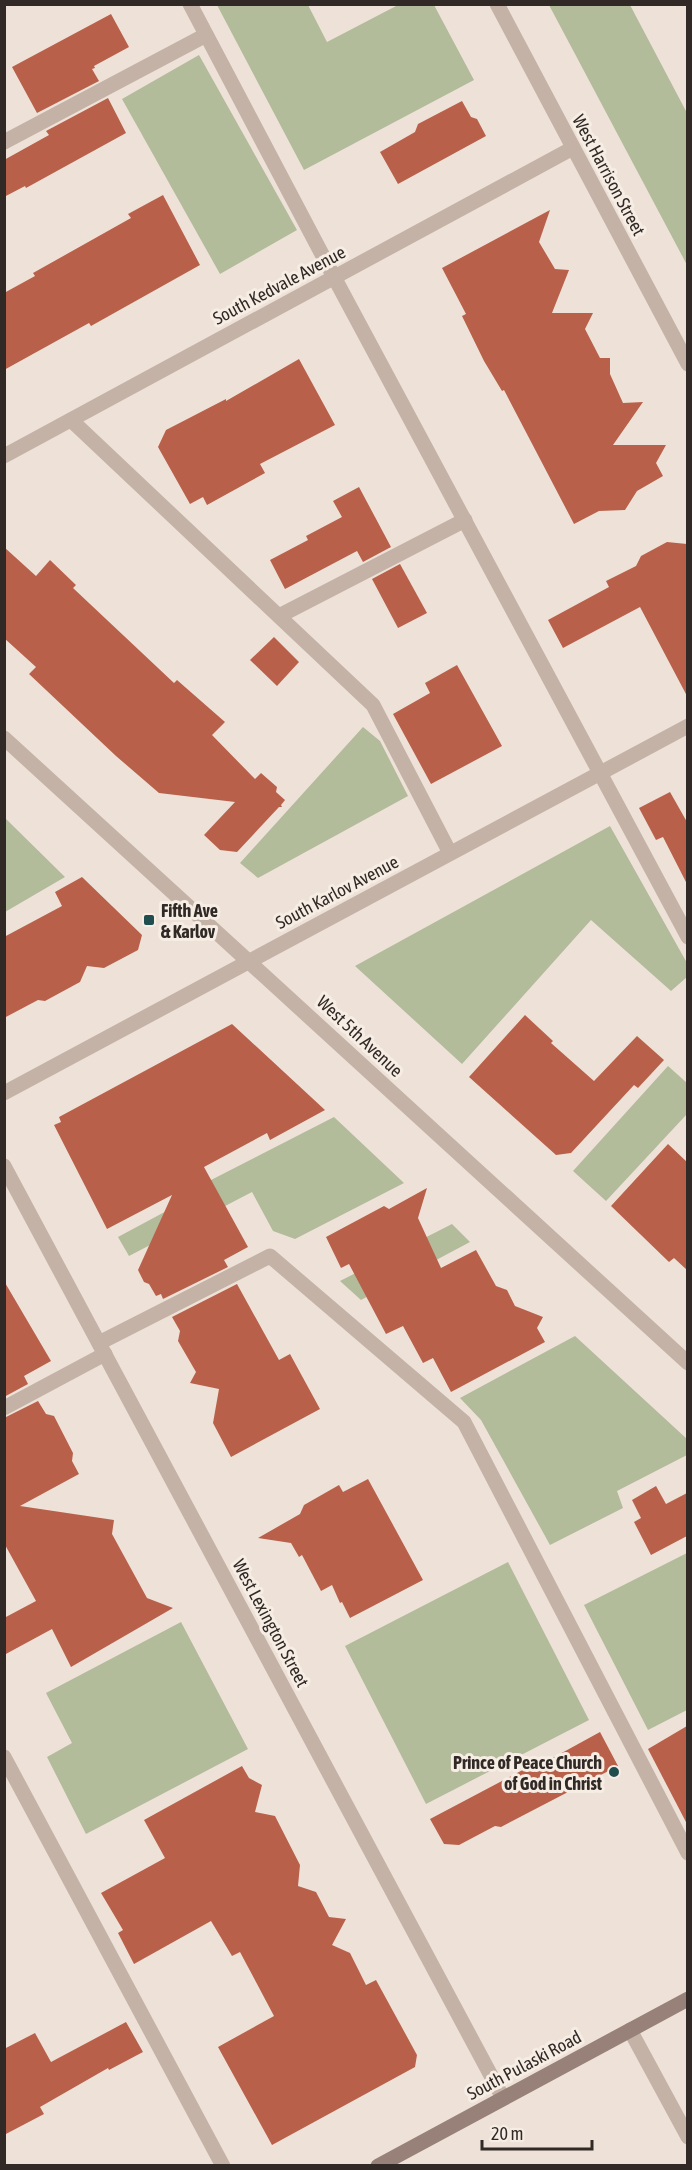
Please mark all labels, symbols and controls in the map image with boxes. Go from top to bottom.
street label: West Harrison Street [568,111,650,239]
street label: South Kedvale Avenue [209,241,349,329]
street label: South Karlov Avenue [272,851,402,933]
place label: Fifth Ave & Karlov [161,900,218,942]
marker: Fifth Ave & Karlov [142,913,156,927]
street label: West 5th Avenue [313,991,407,1081]
street label: West Lexington Street [228,1556,314,1690]
place label: Prince of Peace Church of God in Christ [453,1752,603,1794]
marker: Prince of Peace Church of God in Christ [607,1765,621,1779]
street label: South Pulaski Road [463,2026,585,2104]
scale bar [482,2113,592,2151]
text: 20 m [491,2123,523,2144]

